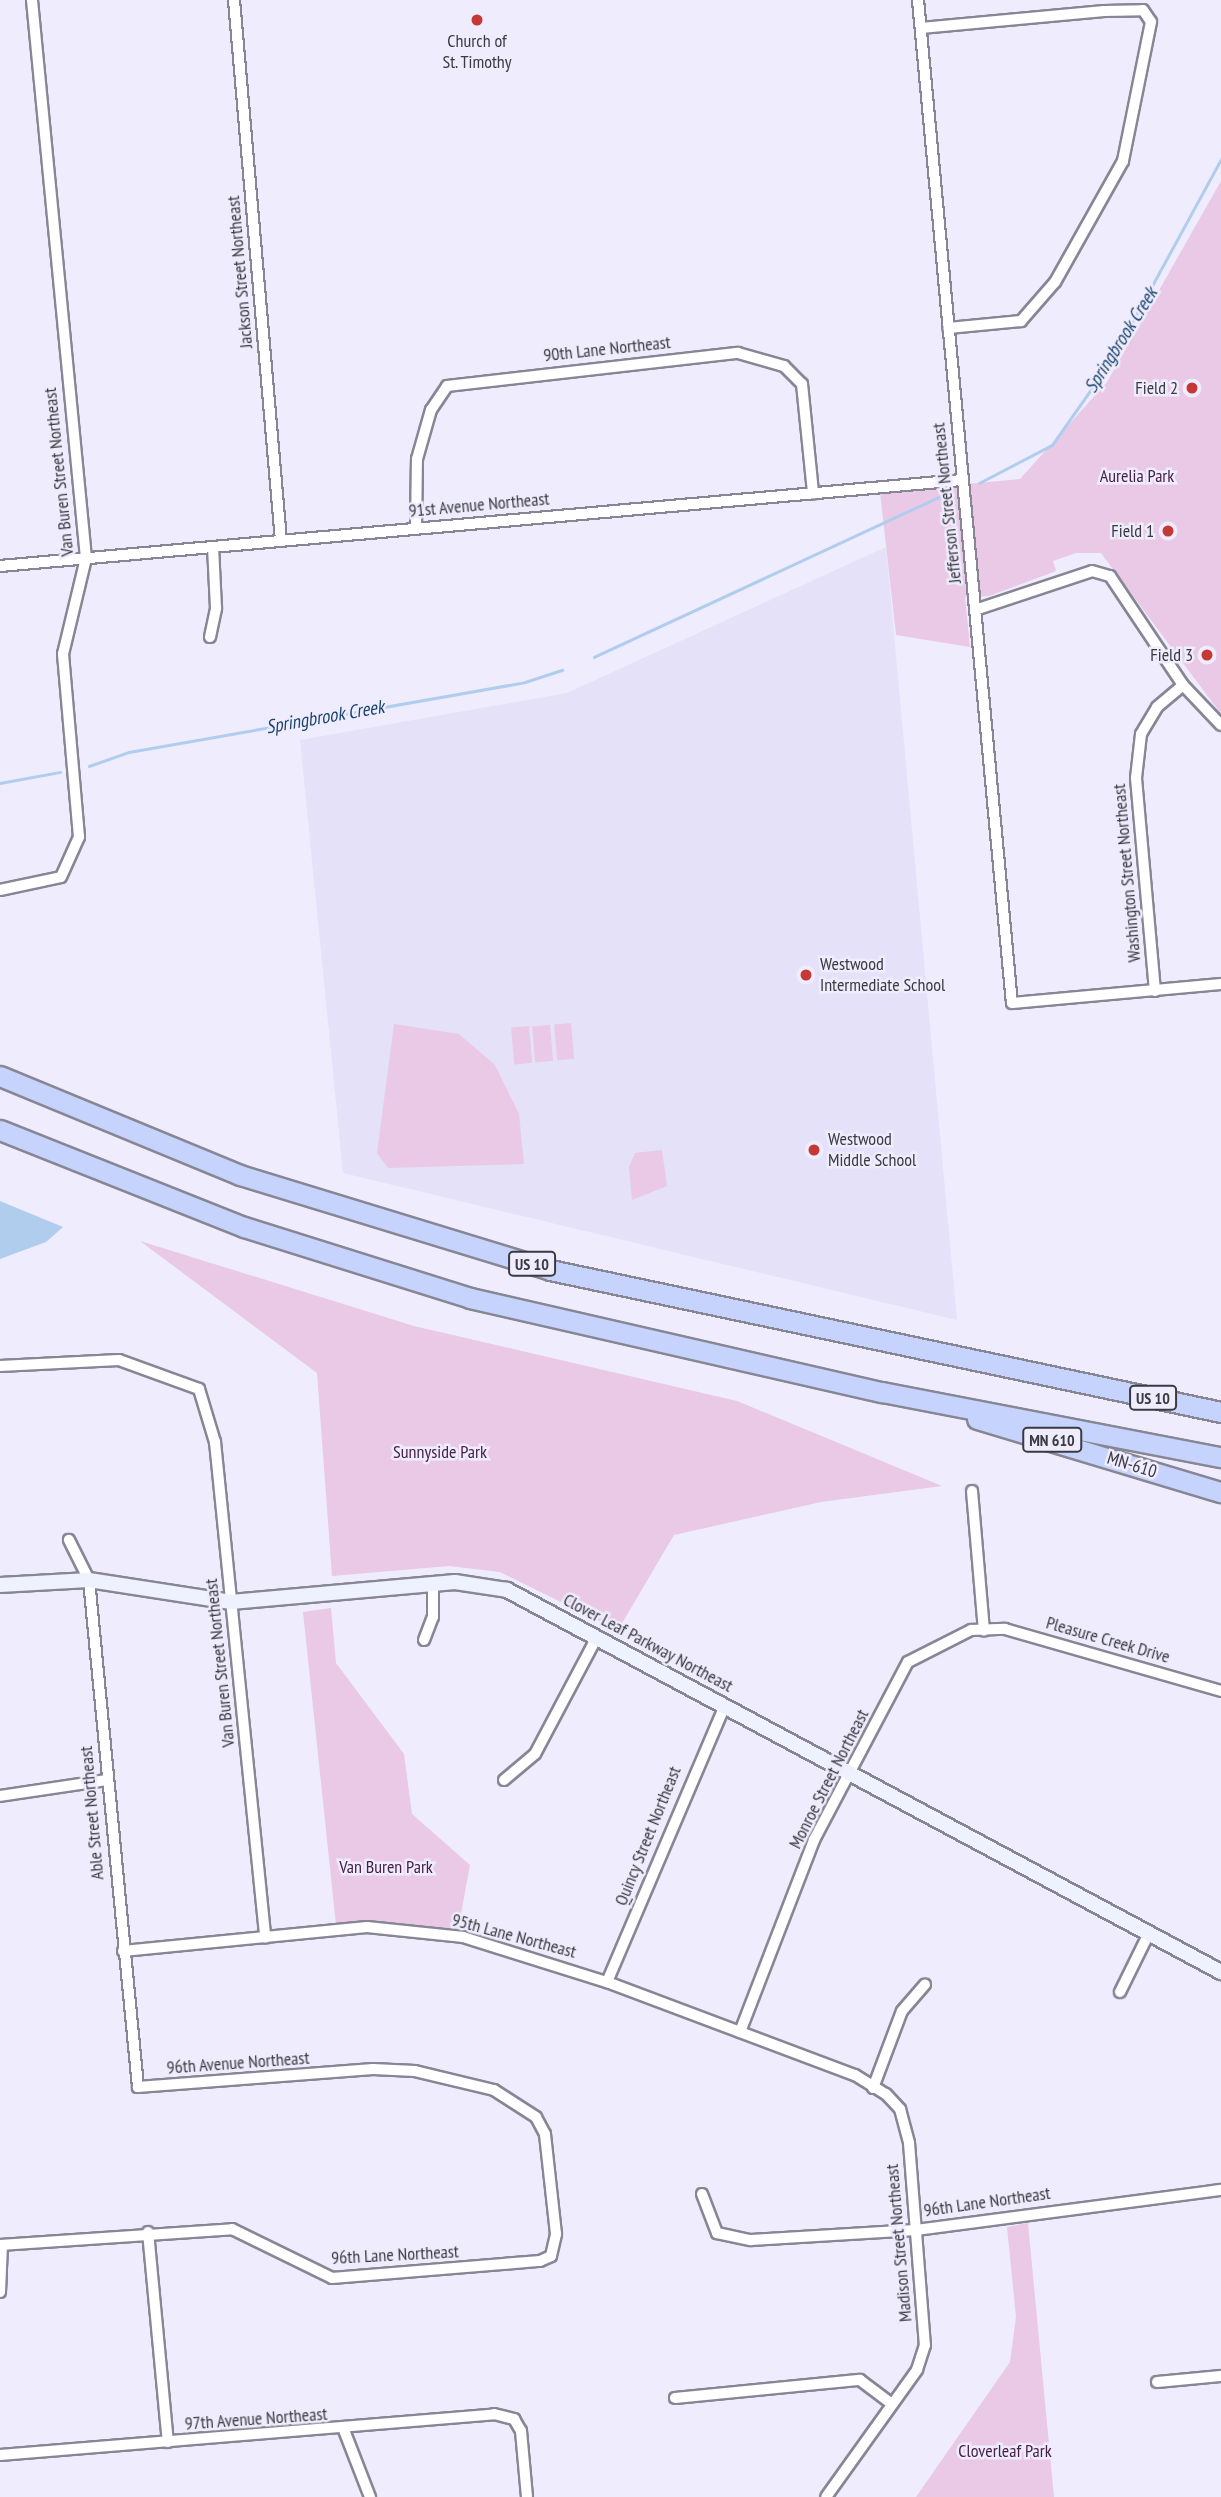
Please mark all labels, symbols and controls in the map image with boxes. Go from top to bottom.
marker: Church of St. Timothy [469,12,485,28]
place label: Church of St. Timothy [442,31,512,74]
street label: Jackson Street Northeast [223,195,257,349]
water label: Springbrook Creek [1080,283,1162,397]
street label: 90th Lane Northeast [542,332,672,366]
place label: Field 2 [1135,377,1178,399]
marker: Field 2 [1184,380,1200,396]
street label: Van Buren Street Northeast [39,387,79,557]
street label: Jefferson Street Northeast [928,422,966,584]
park label: Aurelia Park [1100,465,1174,487]
street label: 91st Avenue Northeast [407,488,551,522]
place label: Field 1 [1111,520,1154,542]
marker: Field 1 [1160,523,1176,539]
place label: Field 3 [1150,644,1193,666]
marker: Field 3 [1199,647,1215,663]
water label: Springbrook Creek [264,695,386,739]
street label: Washington Street Northeast [1108,783,1146,963]
place label: Westwood Intermediate School [820,954,945,996]
marker: Westwood Intermediate School [798,967,814,983]
place label: Westwood Middle School [828,1129,916,1172]
marker: Westwood Middle School [806,1142,822,1158]
road number: US 10 [508,1252,556,1276]
road number: US 10 [1128,1386,1178,1410]
road number: MN 610 [1022,1428,1082,1452]
park label: Sunnyside Park [393,1441,487,1463]
street label: MN-610 [1105,1447,1159,1483]
street label: Van Buren Street Northeast [200,1578,240,1748]
street label: Clover Leaf Parkway Northeast [559,1589,737,1697]
street label: Pleasure Creek Drive [1043,1612,1173,1668]
street label: Monroe Street Northeast [785,1706,873,1852]
street label: Able Street Northeast [75,1745,109,1881]
street label: Quincy Street Northeast [610,1763,686,1909]
park label: Van Buren Park [339,1856,433,1878]
street label: 95th Lane Northeast [449,1909,579,1963]
street label: 96th Avenue Northeast [166,2047,310,2079]
street label: Madison Street Northeast [881,2163,917,2323]
street label: 96th Lane Northeast [922,2182,1052,2222]
street label: 96th Lane Northeast [331,2241,459,2269]
street label: 97th Avenue Northeast [184,2403,328,2435]
park label: Cloverleaf Park [958,2440,1052,2462]

